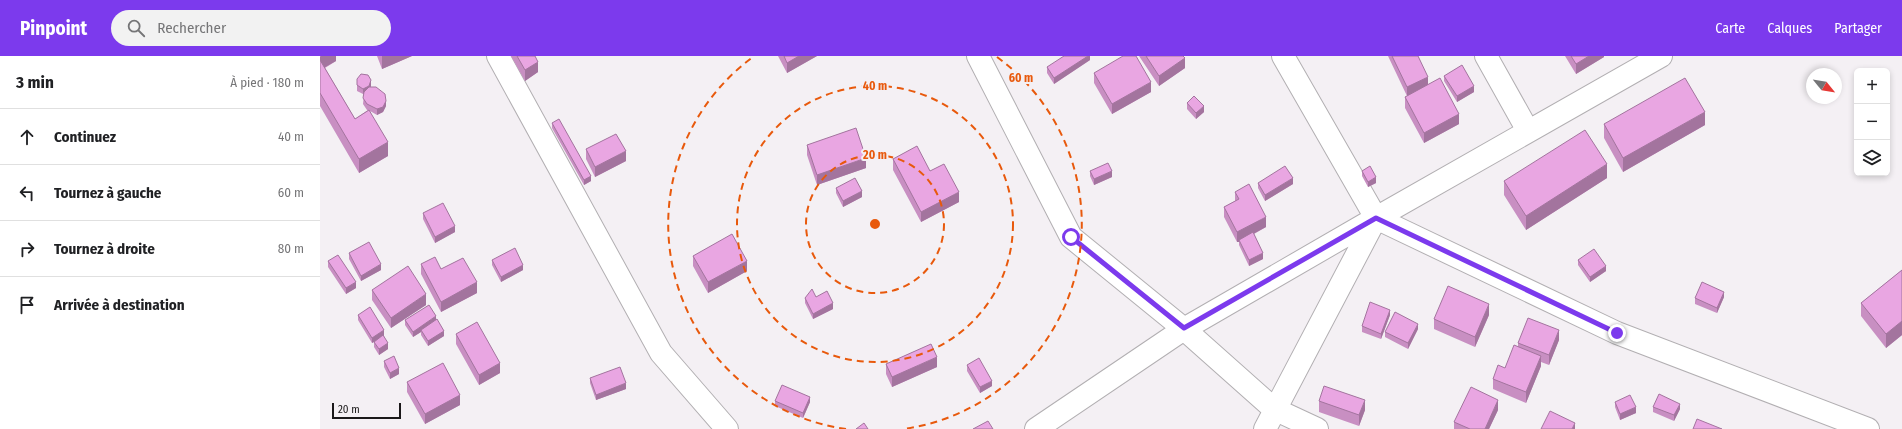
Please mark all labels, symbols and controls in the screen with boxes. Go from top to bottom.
search box [111,10,391,46]
text: Pinpoint [20,17,87,40]
icon: search [125,17,147,39]
text: Rechercher [157,19,226,37]
text: Carte [1715,20,1745,37]
text: Calques [1767,20,1812,37]
text: Partager [1834,20,1882,37]
north arrow [1806,68,1842,104]
map controls [1854,68,1890,176]
button: + [1854,68,1890,104]
text: 60 m [1009,71,1033,85]
text: 3 min [16,72,54,93]
text: À pied · 180 m [230,75,304,90]
text: 40 m [863,79,887,93]
button: − [1854,104,1890,140]
icon: ahead [16,126,38,148]
text: Continuez [54,128,116,146]
text: 40 m [278,129,304,144]
button: layers [1854,140,1890,176]
text: 20 m [862,148,887,162]
icon: left [16,182,38,204]
text: Tournez à gauche [54,184,161,202]
text: 60 m [278,185,304,200]
centre of rings [868,217,882,231]
route start [1062,228,1080,246]
icon: right [16,238,38,260]
text: Tournez à droite [54,240,155,258]
text: 80 m [278,241,304,256]
icon: arrive [16,294,38,316]
text: Arrivée à destination [54,296,185,314]
route end [1608,324,1626,342]
scale bar [332,401,401,420]
text: 20 m [338,403,360,416]

